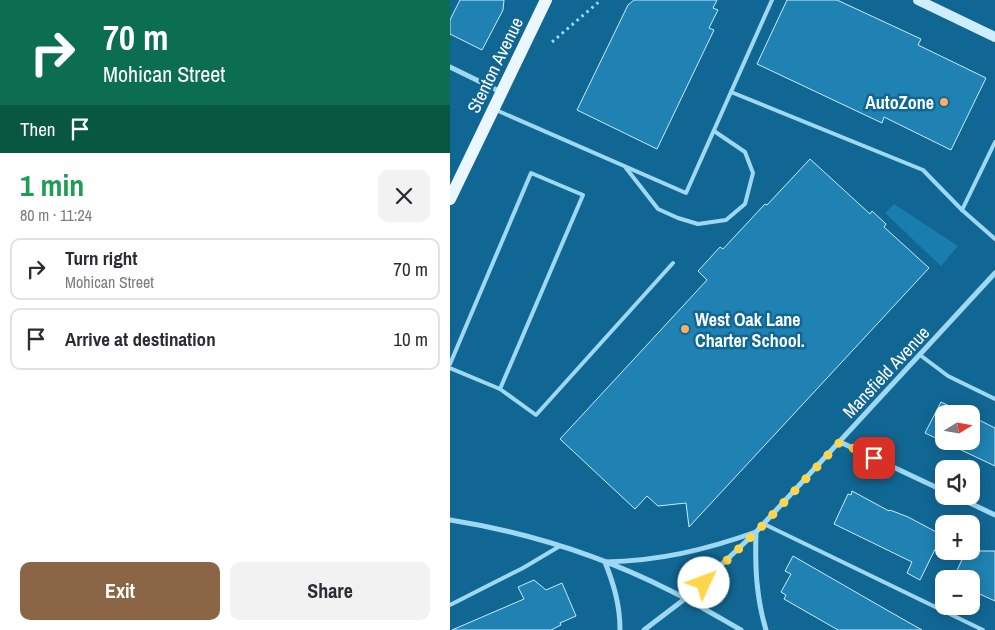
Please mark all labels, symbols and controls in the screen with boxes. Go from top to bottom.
street label: Stenton Avenue [461,13,529,117]
text: 70 m [103,14,168,61]
icon: right [20,20,85,85]
text: Mohican Street [103,59,225,89]
place label: AutoZone [865,90,934,115]
marker: AutoZone [938,96,950,108]
icon: arrive [66,115,94,143]
text: Then [20,116,56,142]
text: 1 min [20,165,84,205]
button: close [378,170,430,222]
text: 80 m · 11:24 [20,204,92,226]
text: Turn right [65,245,137,271]
icon: right [22,255,50,283]
text: 70 m [393,256,428,282]
text: Mohican Street [65,271,154,293]
place label: West Oak Lane Charter School. [695,307,805,353]
street label: Mansfield Avenue [837,321,935,423]
marker: West Oak Lane Charter School. [679,323,691,335]
icon: arrive [22,325,50,353]
text: Arrive at destination [65,326,216,352]
text: 10 m [393,326,428,352]
north arrow [935,405,980,450]
map controls [935,405,980,615]
pin [853,437,895,479]
icon: arrive [860,444,888,472]
button: sound [935,460,980,505]
button: + [935,515,980,560]
position arrow [677,556,729,608]
button: Exit [20,562,220,620]
button: Share [230,562,430,620]
button: − [935,570,980,615]

